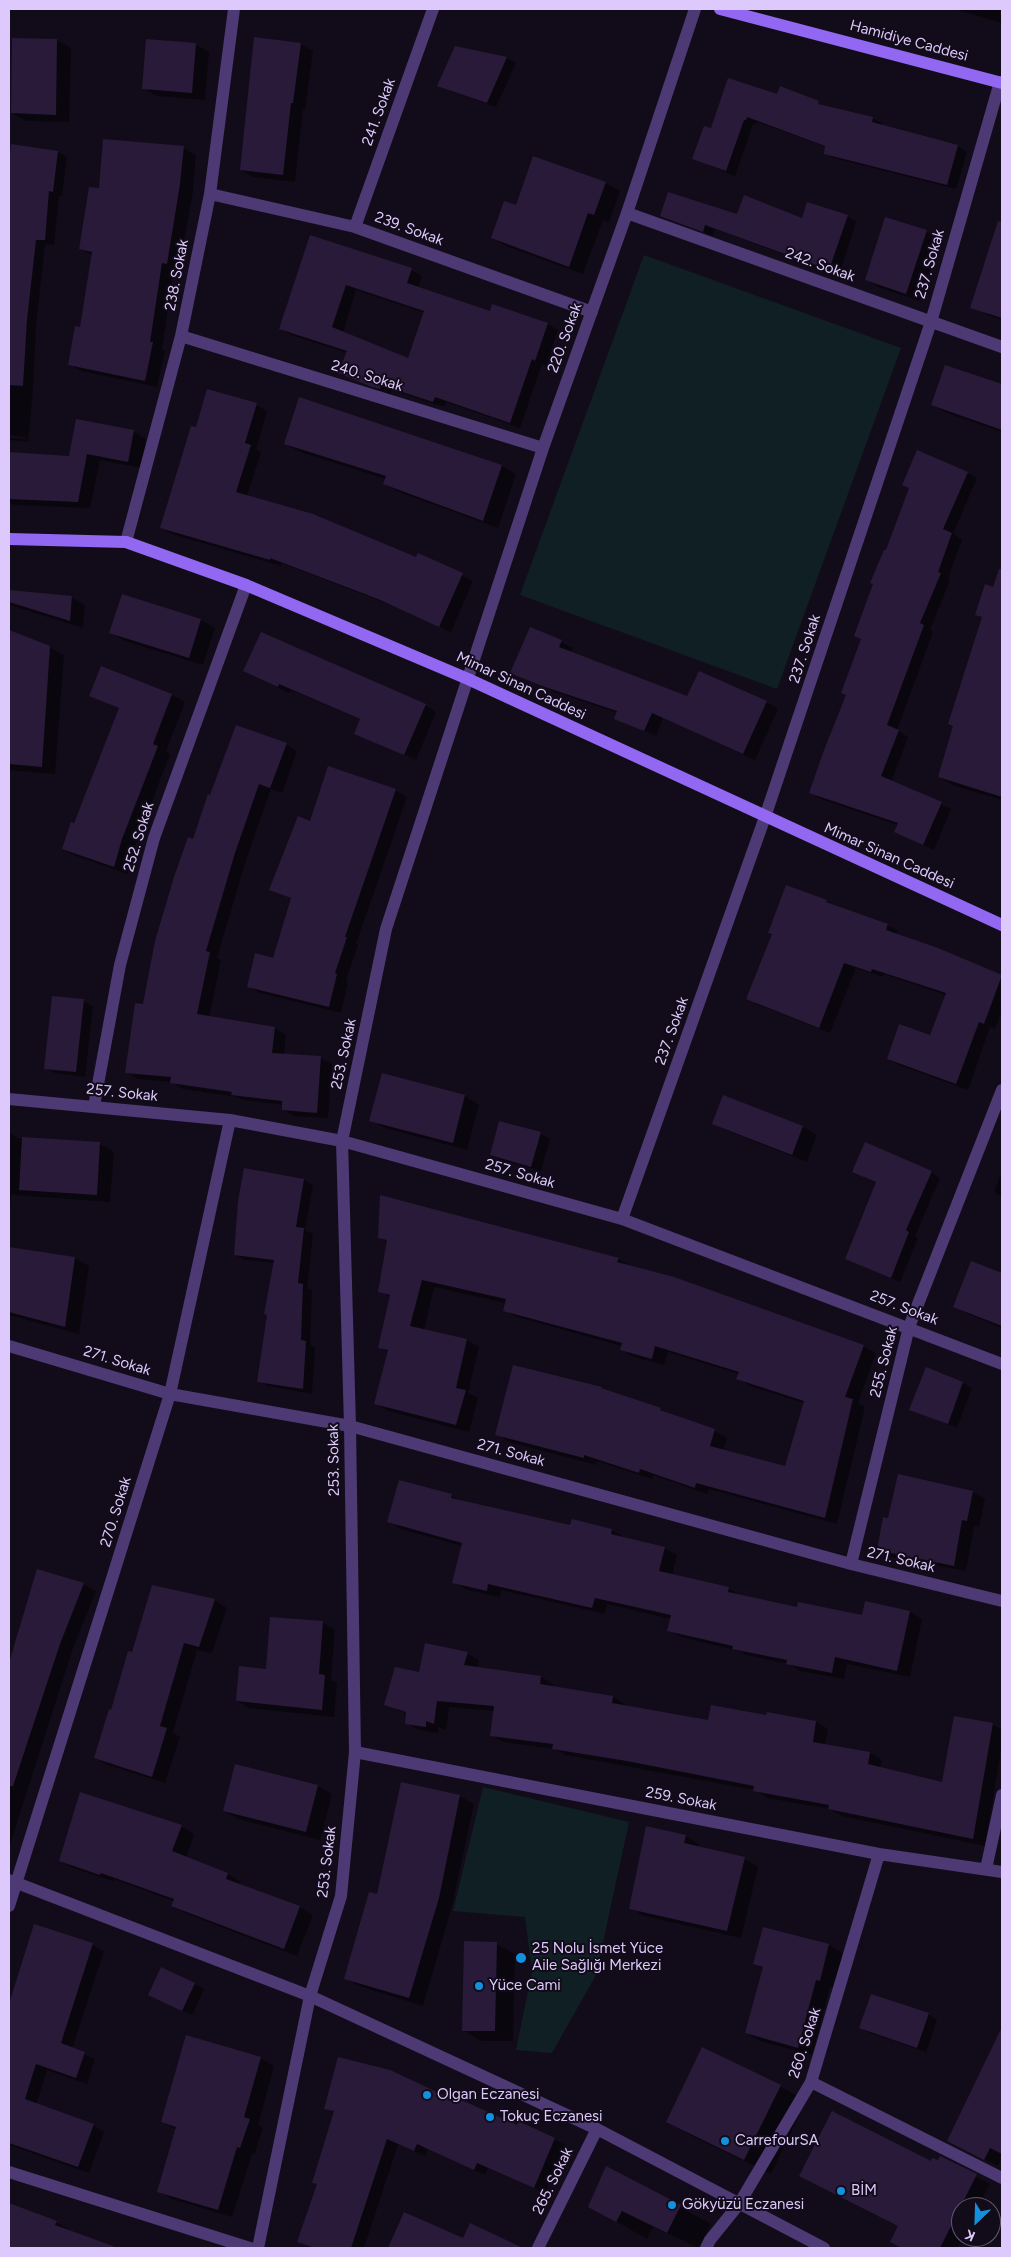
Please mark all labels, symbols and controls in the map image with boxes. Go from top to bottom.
street label: Hamidiye Caddesi [848,17,970,65]
street label: 241. Sokak [358,76,400,148]
street label: 239. Sokak [372,208,446,250]
street label: 237. Sokak [912,227,948,301]
street label: 238. Sokak [161,238,193,312]
street label: 242. Sokak [783,244,857,286]
street label: 220. Sokak [544,301,586,375]
street label: 240. Sokak [329,357,405,395]
street label: 237. Sokak [785,612,825,686]
street label: Mimar Sinan Caddesi [453,648,589,724]
street label: 252. Sokak [120,800,158,874]
street label: Mimar Sinan Caddesi [821,819,957,893]
street label: 237. Sokak [651,994,693,1068]
street label: 253. Sokak [328,1017,360,1091]
street label: 257. Sokak [85,1080,159,1106]
street label: 257. Sokak [483,1155,557,1193]
street label: 257. Sokak [867,1287,941,1329]
street label: 255. Sokak [867,1325,901,1399]
street label: 271. Sokak [81,1342,153,1380]
street label: 253. Sokak [324,1424,344,1496]
street label: 271. Sokak [475,1435,547,1471]
street label: 270. Sokak [97,1475,135,1549]
street label: 271. Sokak [865,1543,937,1577]
street label: 259. Sokak [644,1783,718,1815]
street label: 253. Sokak [314,1825,340,1899]
place label: 25 Nolu İsmet Yüce Aile Sağlığı Merkezi [532,1940,663,1975]
marker: 25 Nolu İsmet Yüce Aile Sağlığı Merkezi [514,1951,528,1965]
place label: Yüce Cami [489,1977,561,1995]
marker: Yüce Cami [473,1980,485,1992]
street label: 260. Sokak [785,2005,825,2081]
place label: Olgan Eczanesi [437,2086,540,2104]
marker: Olgan Eczanesi [421,2089,433,2101]
place label: Tokuç Eczanesi [500,2108,603,2126]
marker: Tokuç Eczanesi [484,2111,496,2123]
place label: CarrefourSA [735,2132,819,2150]
marker: CarrefourSA [719,2135,731,2147]
street label: 265. Sokak [529,2145,577,2217]
place label: BİM [851,2182,877,2200]
marker: BİM [835,2185,847,2197]
place label: Gökyüzü Eczanesi [682,2196,804,2214]
north arrow [951,2197,1001,2247]
marker: Gökyüzü Eczanesi [666,2199,678,2211]
text: K [962,2226,978,2245]

